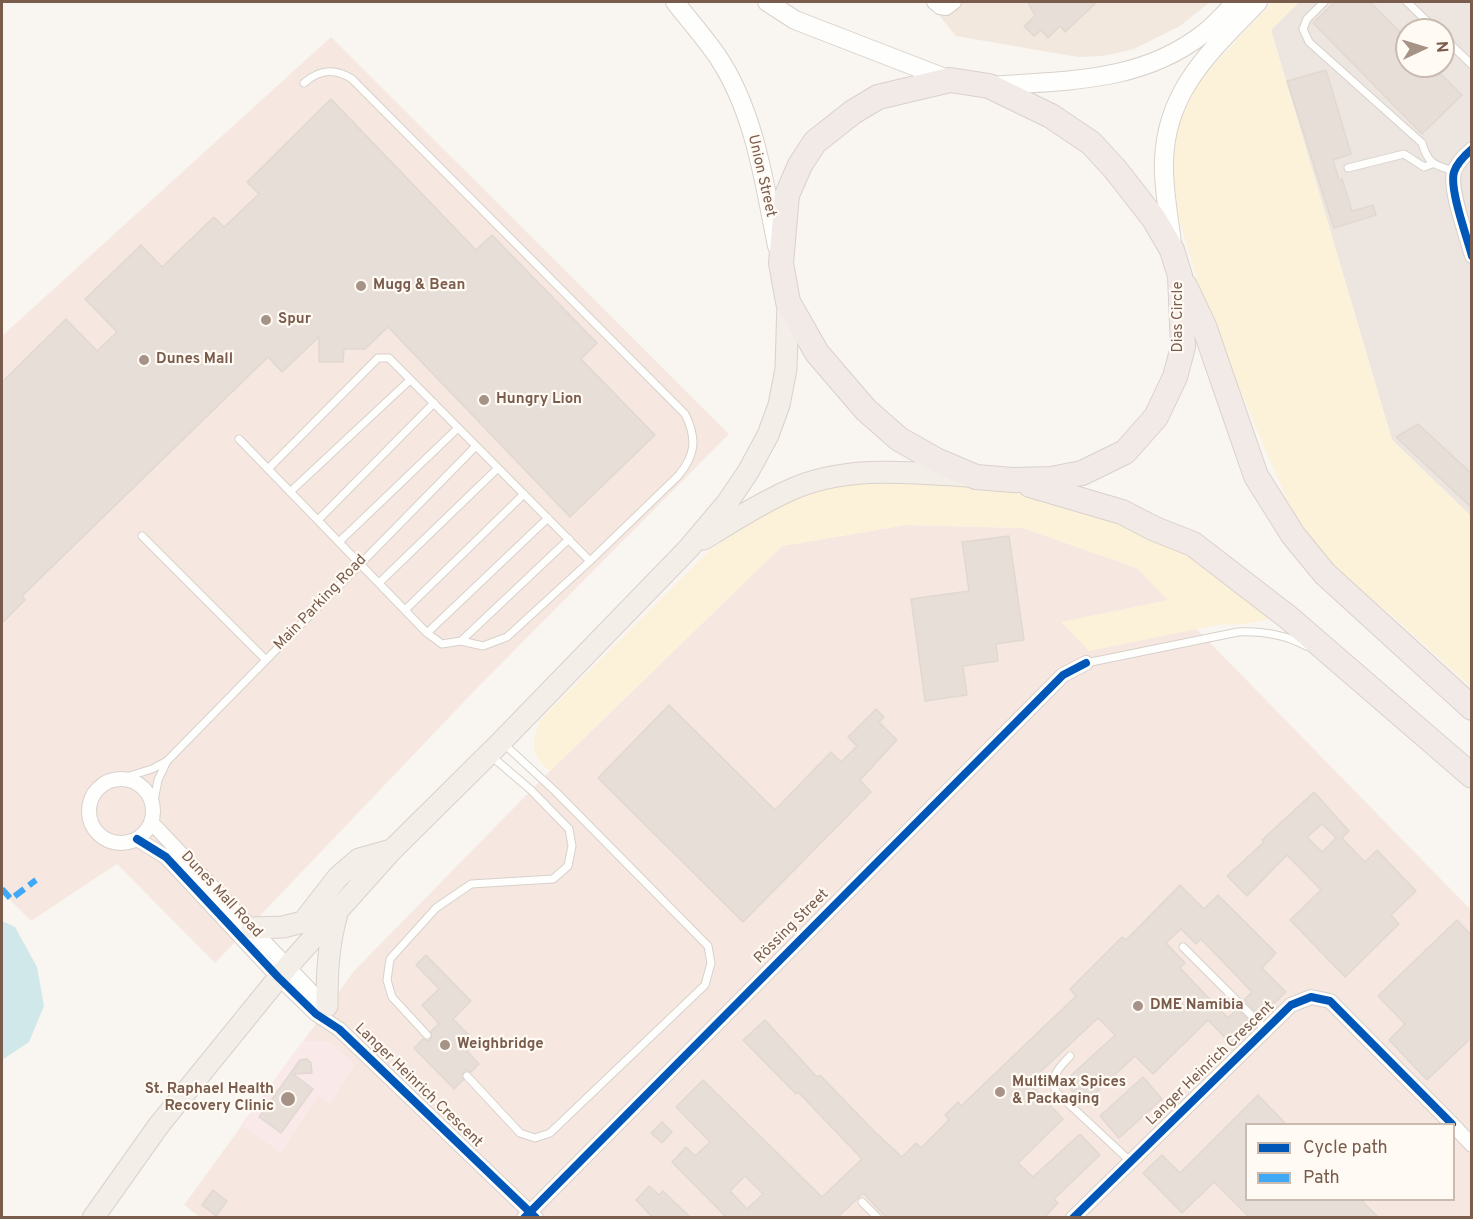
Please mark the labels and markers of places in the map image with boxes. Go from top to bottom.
place label: Mugg & Bean [373,277,465,295]
marker: Mugg & Bean [354,279,368,293]
place label: Spur [278,311,311,329]
marker: Spur [259,313,273,327]
place label: Dunes Mall [156,351,233,369]
marker: Dunes Mall [137,353,151,367]
place label: Hungry Lion [496,391,582,409]
marker: Hungry Lion [477,393,491,407]
place label: DME Namibia [1150,997,1244,1015]
marker: DME Namibia [1131,999,1145,1013]
place label: Weighbridge [457,1036,544,1054]
marker: Weighbridge [438,1038,452,1052]
place label: MultiMax Spices & Packaging [1012,1074,1126,1109]
place label: St. Raphael Health Recovery Clinic [145,1081,274,1116]
marker: MultiMax Spices & Packaging [993,1085,1007,1099]
marker: St. Raphael Health Recovery Clinic [279,1090,297,1108]

